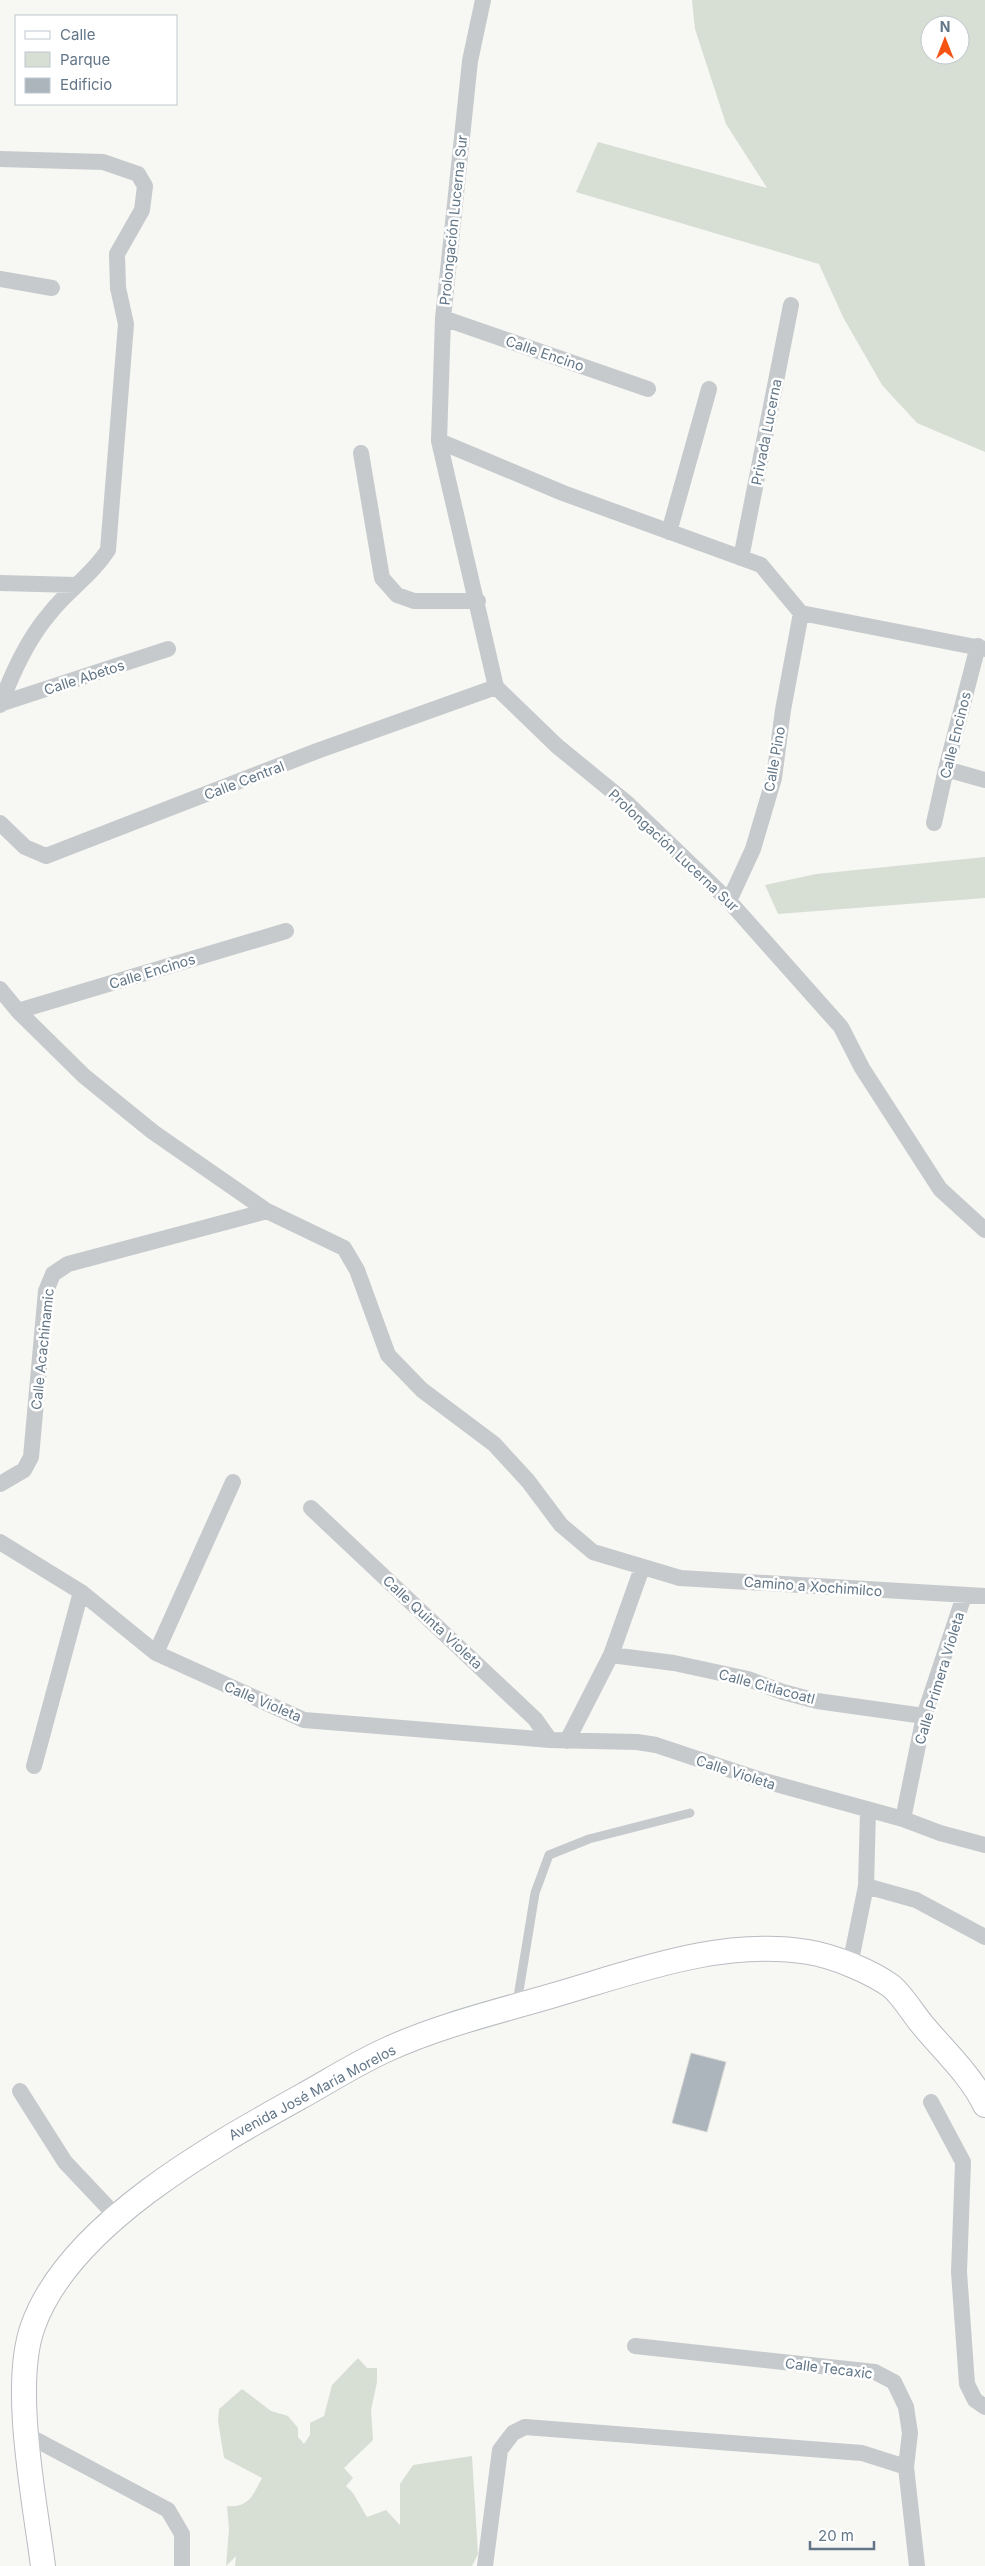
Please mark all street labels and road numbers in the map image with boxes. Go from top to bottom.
street label: Prolongación Lucerna Sur [436,134,470,306]
street label: Calle Encino [504,332,586,374]
street label: Privada Lucerna [747,377,785,487]
street label: Calle Abetos [42,656,126,698]
street label: Calle Encinos [936,690,974,780]
street label: Calle Pino [760,725,788,793]
street label: Calle Central [201,757,287,803]
street label: Prolongación Lucerna Sur [606,785,742,915]
street label: Calle Encinos [107,950,197,992]
street label: Calle Acachinamic [27,1287,57,1411]
street label: Calle Quinta Violeta [380,1572,486,1672]
street label: Camino a Xochimilco [743,1573,883,1599]
street label: Calle Primera Violeta [911,1610,967,1746]
street label: Calle Citlacoatl [717,1665,817,1707]
street label: Calle Violeta [222,1677,304,1725]
street label: Calle Violeta [694,1751,778,1793]
street label: Avenida José María Morelos [225,2041,399,2143]
street label: Calle Tecaxic [784,2354,874,2382]

